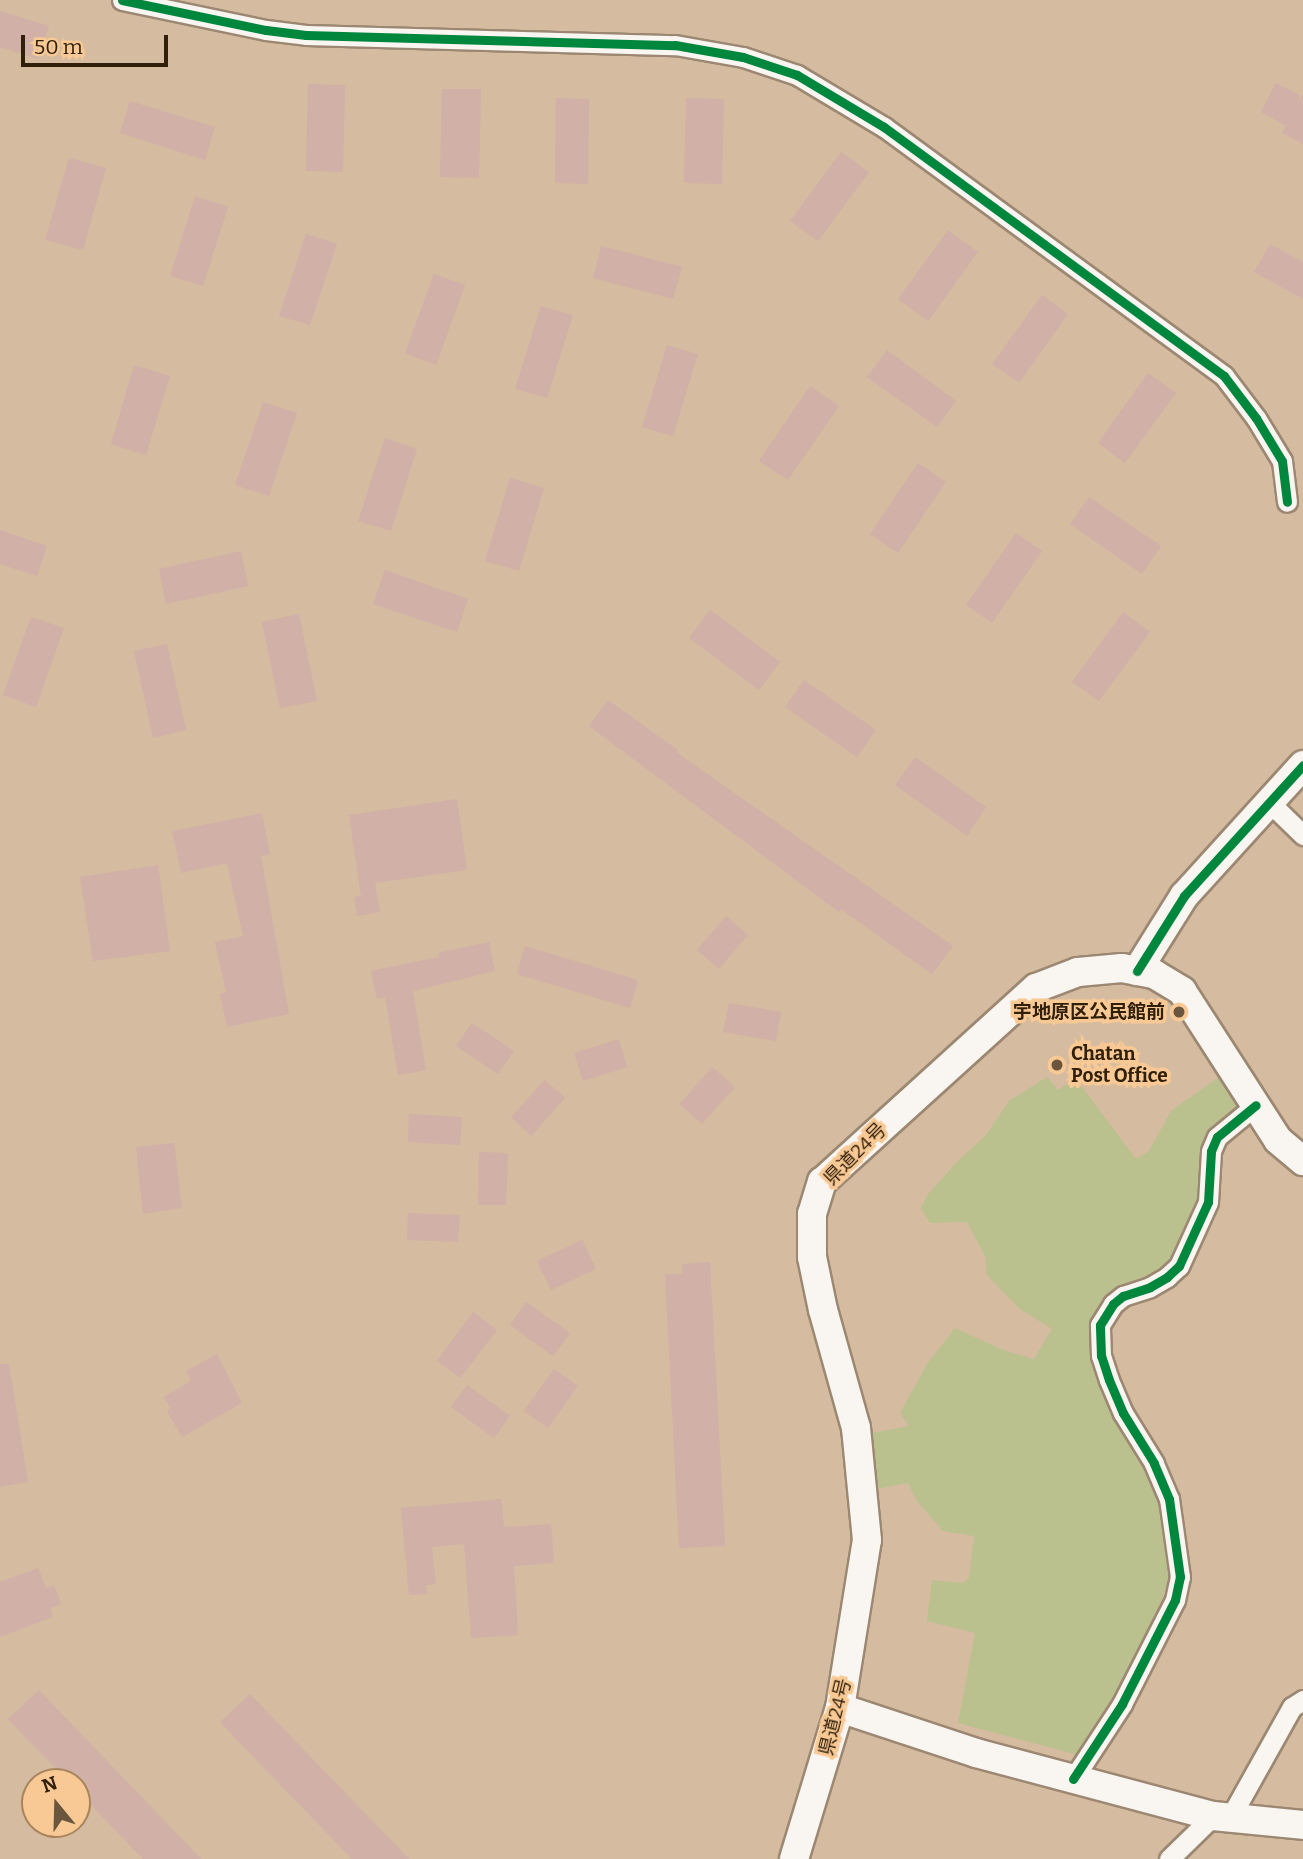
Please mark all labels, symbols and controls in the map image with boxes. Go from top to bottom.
scale bar [24,21,172,65]
text: 50 m [34,34,83,60]
place label: 宇地原区公民館前 [1013,1001,1165,1023]
marker: 宇地原区公民館前 [1171,1004,1187,1020]
place label: Chatan Post Office [1071,1043,1168,1087]
marker: Chatan Post Office [1049,1057,1065,1073]
street label: 県道24号 [819,1118,891,1190]
street label: 県道24号 [814,1676,856,1758]
north arrow [21,1768,91,1838]
text: N [39,1771,60,1798]

